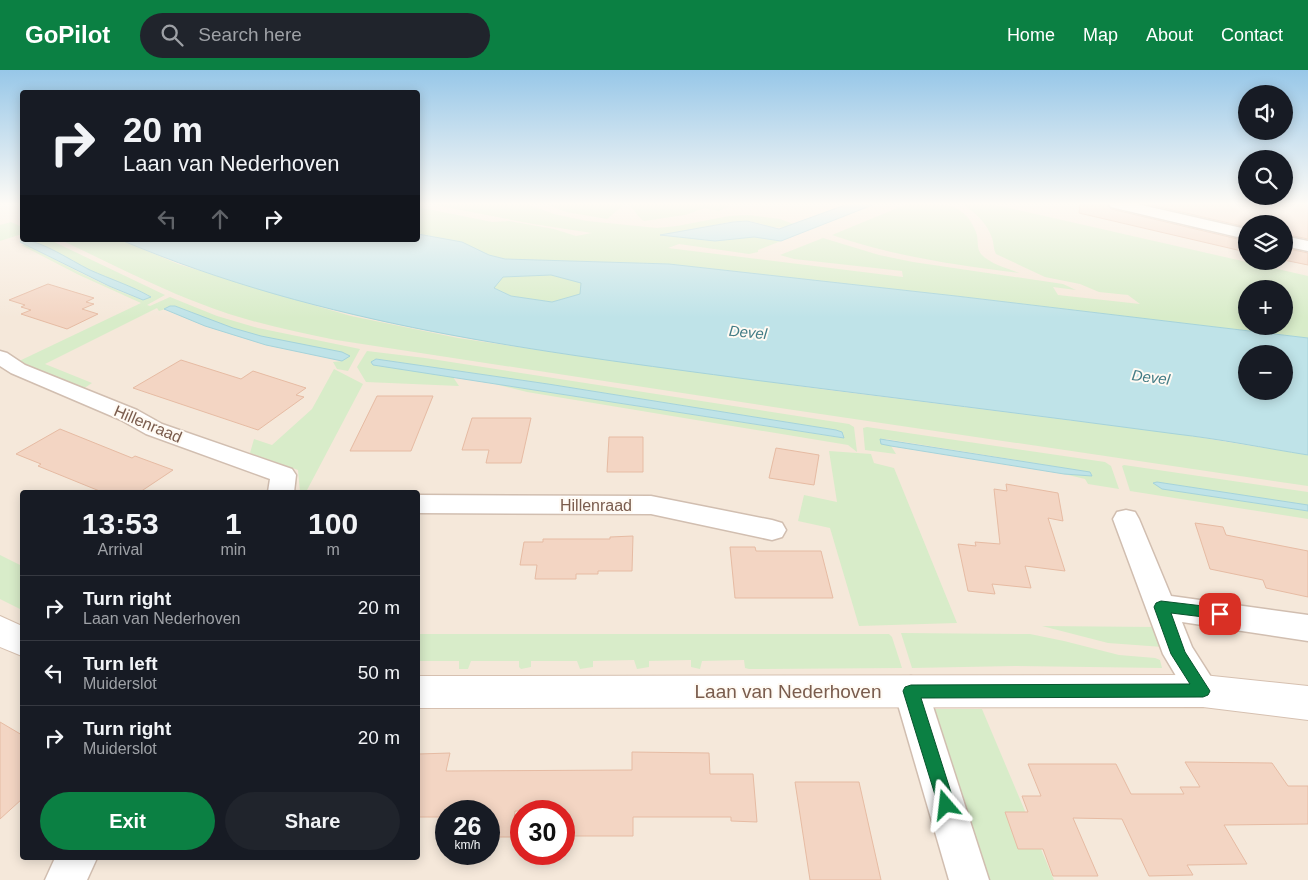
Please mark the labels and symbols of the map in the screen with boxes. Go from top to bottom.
water label: Devel [728,322,769,342]
water label: Devel [1131,366,1172,388]
street label: Hillenraad [112,402,184,446]
street label: Hillenraad [560,497,632,514]
pin [1199,593,1241,635]
street label: Laan van Nederhoven [695,681,881,702]
position arrow [919,778,971,830]
speed limit sign: 30 [510,800,575,865]

